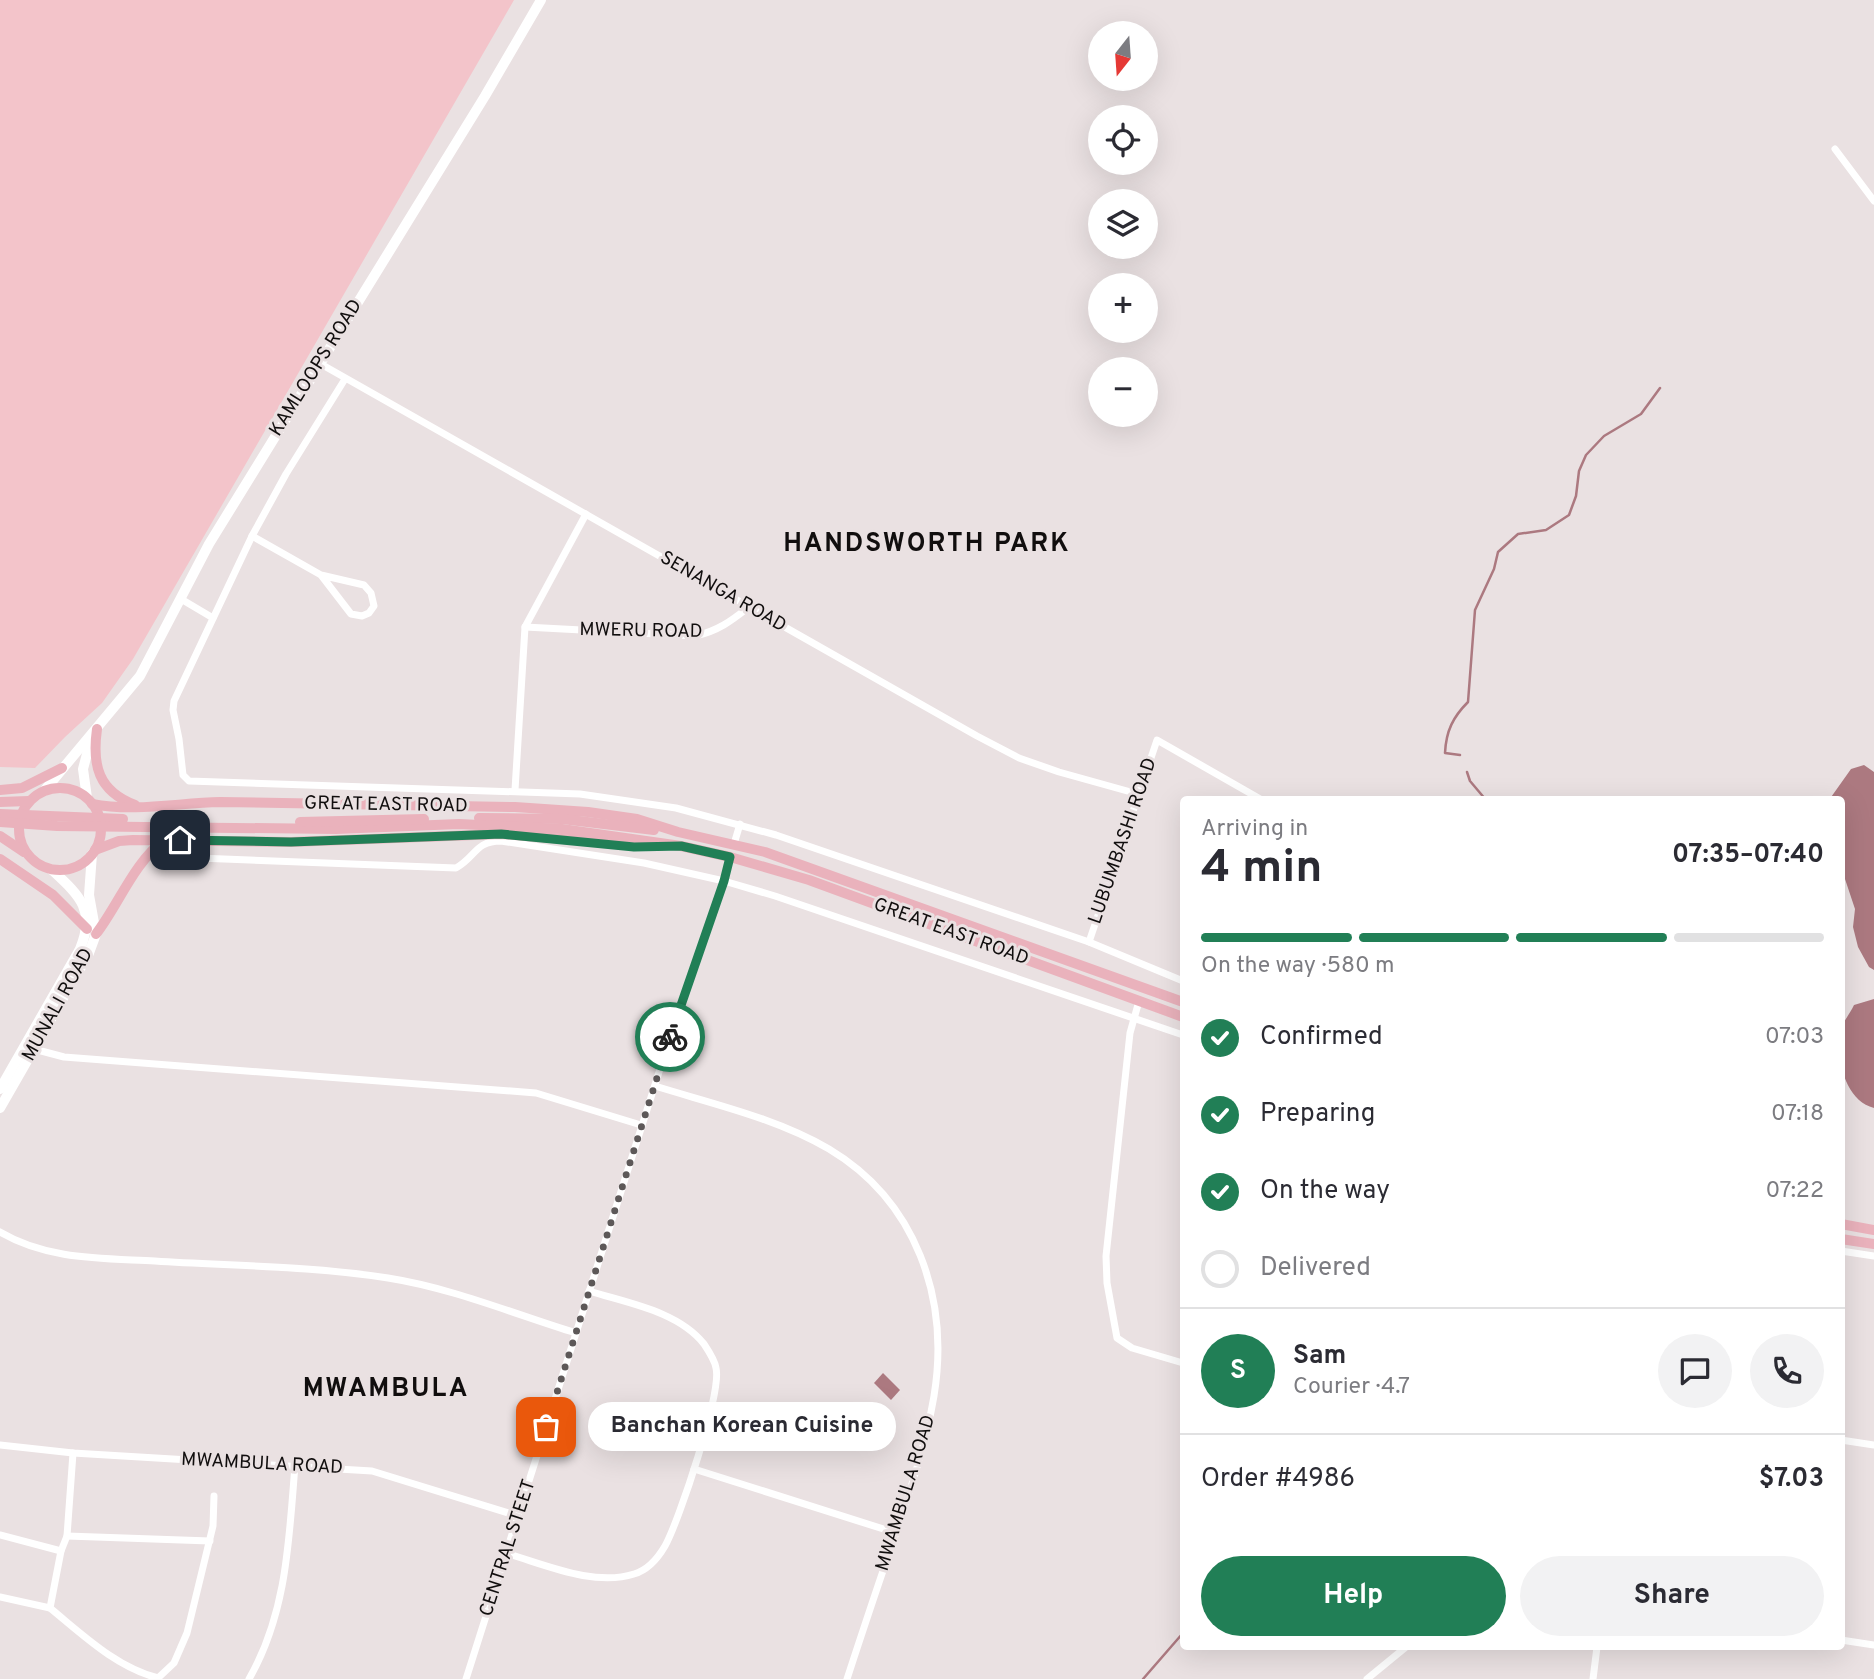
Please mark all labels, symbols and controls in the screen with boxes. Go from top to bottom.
north arrow [1088,21,1158,91]
map controls [1088,21,1158,427]
button: locate [1088,105,1158,175]
button: layers [1088,189,1158,259]
button: + [1088,273,1158,343]
street label: KAMLOOPS ROAD [264,295,368,441]
button: − [1088,357,1158,427]
district label: HANDSWORTH PARK [783,528,1071,561]
street label: SENANGA ROAD [655,546,791,638]
street label: MWERU ROAD [579,618,703,644]
street label: LUBUMBASHI ROAD [1083,755,1163,927]
street label: GREAT EAST ROAD [304,792,468,818]
pin [150,810,210,870]
text: Arriving in [1201,815,1308,844]
icon: home [161,821,199,859]
text: 07:35–07:40 [1672,839,1824,872]
text: 4 min [1201,840,1323,899]
street label: GREAT EAST ROAD [870,893,1032,971]
street label: MUNALI ROAD [17,944,99,1066]
text: On the way · 580 m [1201,952,1395,981]
courier [635,1002,705,1072]
icon: bike [651,1018,689,1056]
icon: check [1201,1019,1239,1057]
text: Confirmed [1260,1021,1383,1054]
text: 07:03 [1765,1023,1824,1052]
icon: check [1201,1096,1239,1134]
text: Preparing [1260,1098,1375,1131]
text: 07:18 [1771,1100,1824,1129]
icon: check [1201,1173,1239,1211]
text: On the way [1260,1175,1390,1208]
text: 07:22 [1766,1177,1824,1206]
text: Delivered [1260,1252,1371,1285]
button: chat [1658,1334,1732,1408]
button: phone [1750,1334,1824,1408]
text: Sam [1293,1340,1346,1373]
text: S [1230,1355,1246,1388]
district label: MWAMBULA [303,1373,469,1406]
text: Courier · 4.7 [1293,1373,1410,1402]
pin [516,1397,576,1457]
callout: Banchan Korean Cuisine [588,1402,896,1452]
icon: bag [527,1408,565,1446]
text: Banchan Korean Cuisine [611,1412,873,1441]
street label: MWAMBULA ROAD [871,1412,941,1574]
street label: MWAMBULA ROAD [180,1448,344,1480]
text: Order #4986 [1201,1463,1355,1496]
text: $7.03 [1759,1463,1824,1496]
street label: CENTRAL STEET [475,1476,541,1620]
button: Help [1201,1556,1506,1636]
button: Share [1520,1556,1824,1636]

